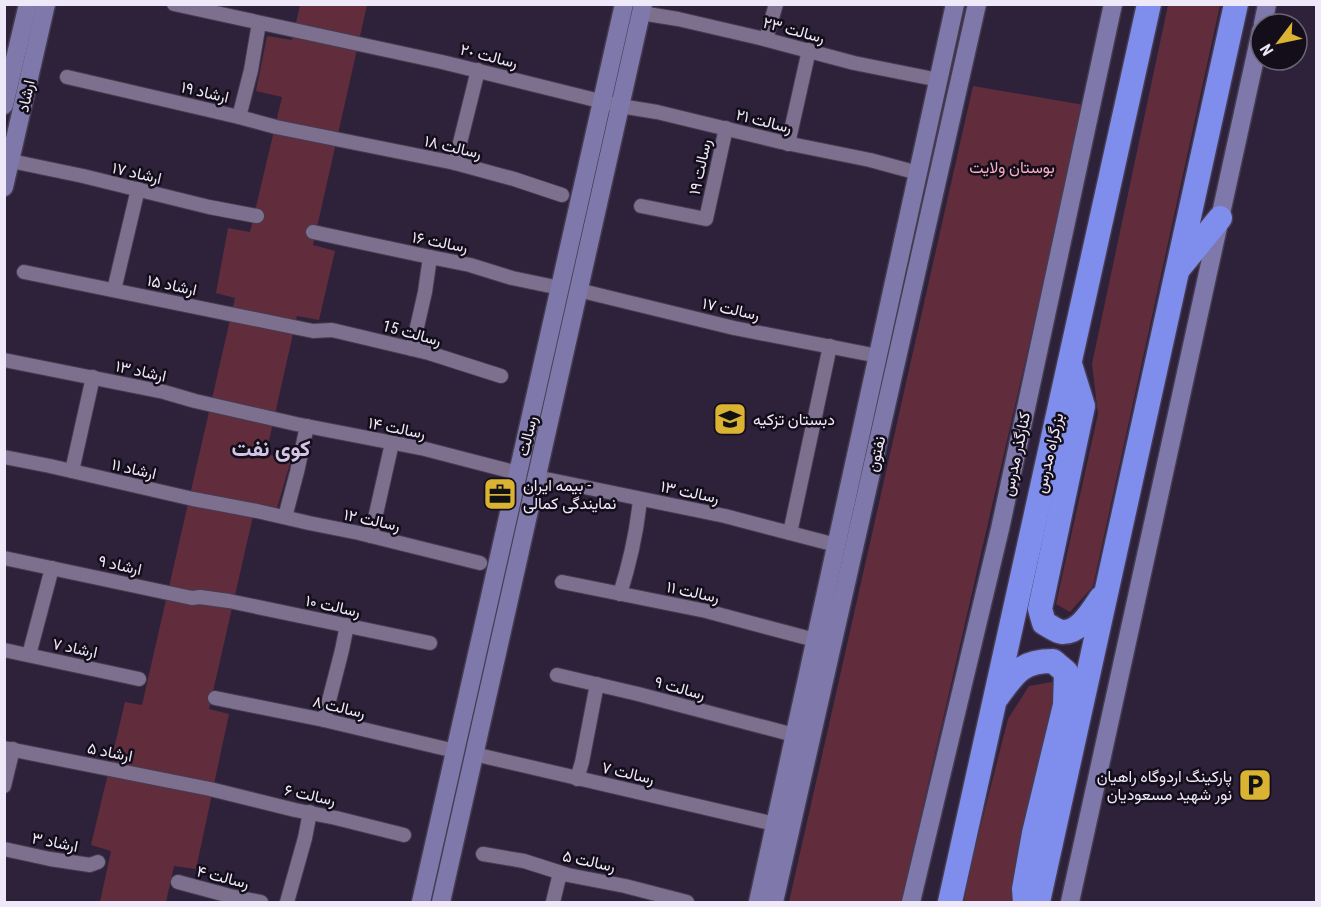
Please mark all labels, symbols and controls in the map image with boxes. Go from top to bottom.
north arrow [1249,12,1309,72]
street label: رسالت ۲۳ [761,13,827,48]
street label: رسالت ٢٠ [458,40,520,73]
text: N [1256,40,1277,59]
street label: ارشاد ۱۹ [179,77,231,108]
street label: ارشاد [13,78,40,114]
street label: رسالت ۲۱ [734,105,794,138]
street label: رسالت ۱۸ [422,131,484,164]
street label: رسالت ۱۹ [685,137,716,197]
street label: ارشاد ۱۷ [110,158,164,189]
park label: بوستان ولایت [969,158,1055,178]
street label: رسالت ۱۶ [410,227,470,258]
street label: ارشاد ۱۵ [145,270,198,300]
street label: رسالت ۱۷ [700,294,761,325]
street label: رسالت 15 [380,316,443,351]
street label: ارشاد ۱۳ [114,356,168,387]
school or university icon: دبستان تزکیه [712,401,748,437]
place label: دبستان تزکیه [753,410,835,430]
street label: کنارگذر مدرس [998,410,1035,498]
street label: بزرگراه مدرس [1031,411,1068,495]
street label: رسالت ۱۴ [367,413,427,444]
street label: رسالت [513,414,542,458]
street label: نفتون [863,434,890,474]
district label: کوی نفت [232,436,311,462]
street label: ارشاد ۱۱ [110,455,158,484]
office icon: بیمه ایران - نمایندگى کمالى [482,476,518,512]
place label: بیمه ایران - نمایندگى کمالى [523,476,616,514]
street label: رسالت ۱۳ [659,477,721,508]
street label: رسالت ۱۲ [342,505,402,536]
street label: ارشاد ۹ [96,551,143,580]
street label: رسالت ۱۱ [665,577,721,608]
street label: رسالت ۱۰ [304,591,362,622]
street label: ارشاد ۷ [51,634,99,663]
street label: رسالت ۹ [652,672,708,705]
street label: رسالت ۸ [311,692,367,723]
street label: ارشاد ۵ [86,738,134,767]
street label: رسالت ۷ [600,758,656,789]
place label: پارکینگ اردوگاه راهیان نور شهید مسعودیان [1097,767,1232,805]
parking icon: پارکینگ اردوگاه راهیان نور شهید مسعودیان [1237,767,1273,803]
street label: رسالت ۶ [282,780,337,811]
street label: ارشاد ۳ [30,828,80,857]
street label: رسالت ۵ [561,846,617,877]
street label: رسالت ۴ [195,861,251,894]

